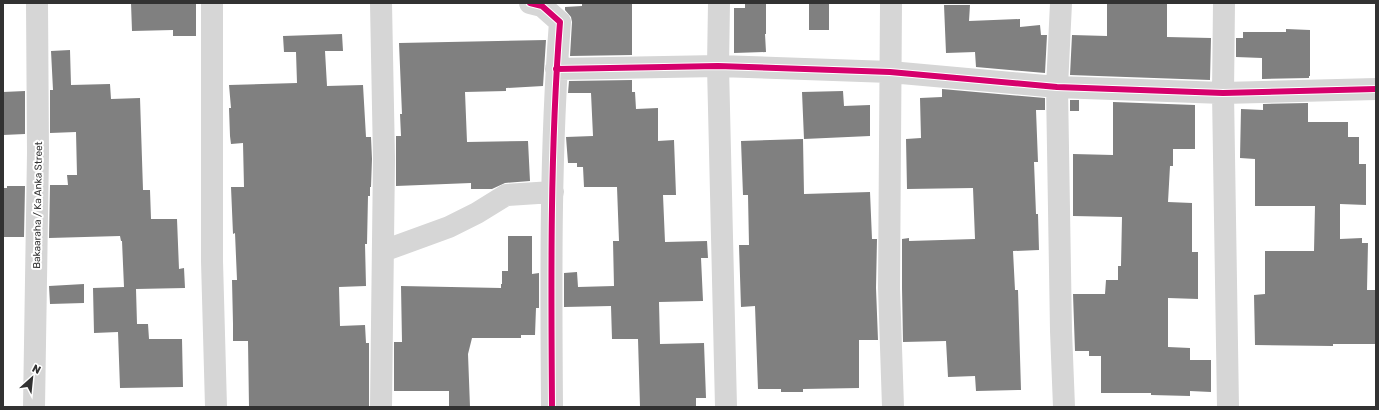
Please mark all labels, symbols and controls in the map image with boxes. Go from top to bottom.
street label: Bakaaraha / Ka Anka Street [31,141,45,269]
north arrow [12,358,52,398]
text: N [30,362,43,377]

